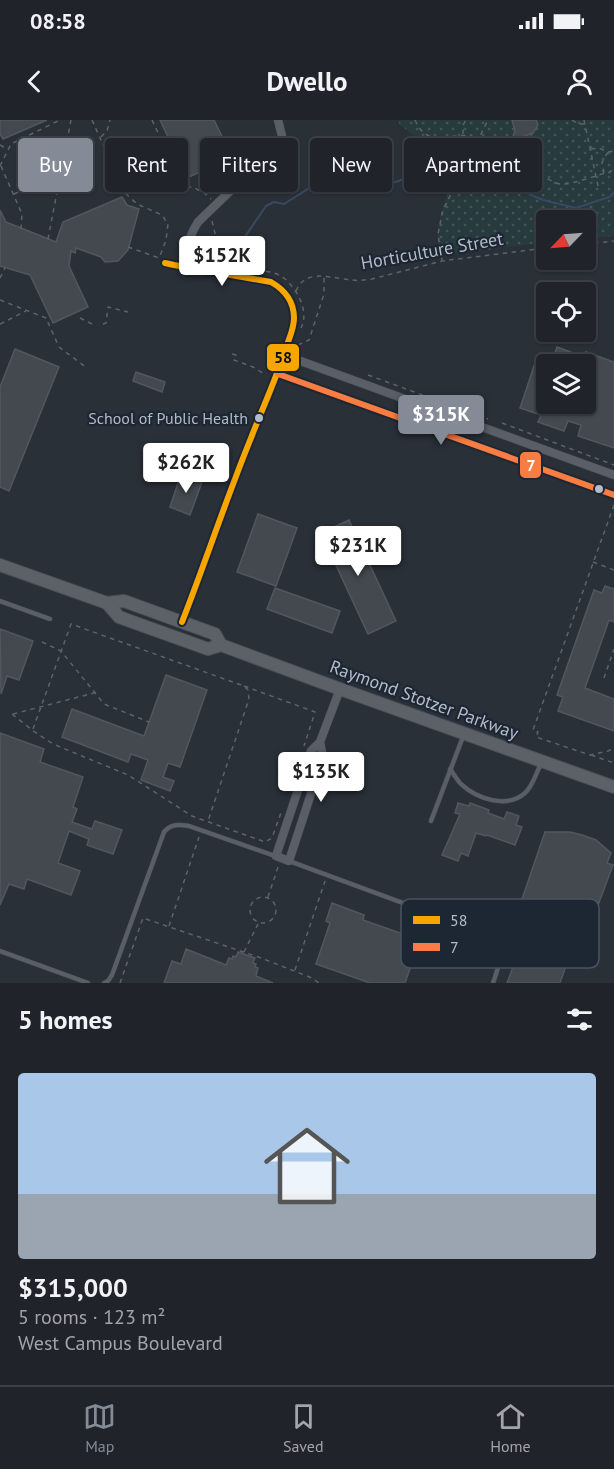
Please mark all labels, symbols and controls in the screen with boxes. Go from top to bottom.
text: 08:58 [30,7,86,35]
text: Dwello [267,64,347,98]
icon: back [18,65,51,98]
icon: person [563,65,596,98]
chip: Buy [18,138,93,192]
chip: Rent [105,138,188,192]
chip: Filters [200,138,298,192]
chip: New [310,138,392,192]
chip: Apartment [404,138,542,192]
north arrow [536,210,596,270]
map controls [536,210,596,414]
street label: Horticulture Street [359,227,505,274]
pin: $152K [180,236,264,287]
text: $152K [193,242,251,268]
button: locate [536,282,596,342]
line badge: 58 [266,343,300,372]
text: 58 [274,347,292,367]
button: layers [536,354,596,414]
pin: $315K [399,395,483,446]
text: $315K [412,401,470,427]
place label: School of Public Health [88,408,248,428]
marker: School of Public Health [253,412,265,424]
pin: $262K [144,443,228,494]
text: $262K [157,449,215,475]
line badge: 7 [519,451,542,479]
text: 7 [526,455,536,475]
unlabelled marker [593,483,605,495]
pin: $231K [316,526,400,577]
text: $231K [329,532,387,558]
street label: Raymond Stotzer Parkway [327,655,522,745]
pin: $135K [279,752,363,803]
text: $135K [292,758,350,784]
legend [401,899,599,968]
text: 58 [450,910,467,930]
text: 7 [450,937,459,957]
text: 5 homes [18,1003,113,1036]
icon: filters [563,1003,596,1036]
icon: home [253,1112,361,1220]
text: $315,000 [18,1271,128,1304]
text: 5 rooms · 123 m² [18,1304,165,1330]
text: West Campus Boulevard [18,1330,223,1356]
tab: Map [83,1400,116,1456]
tab: Saved [283,1400,324,1456]
tab: Home [490,1400,531,1456]

